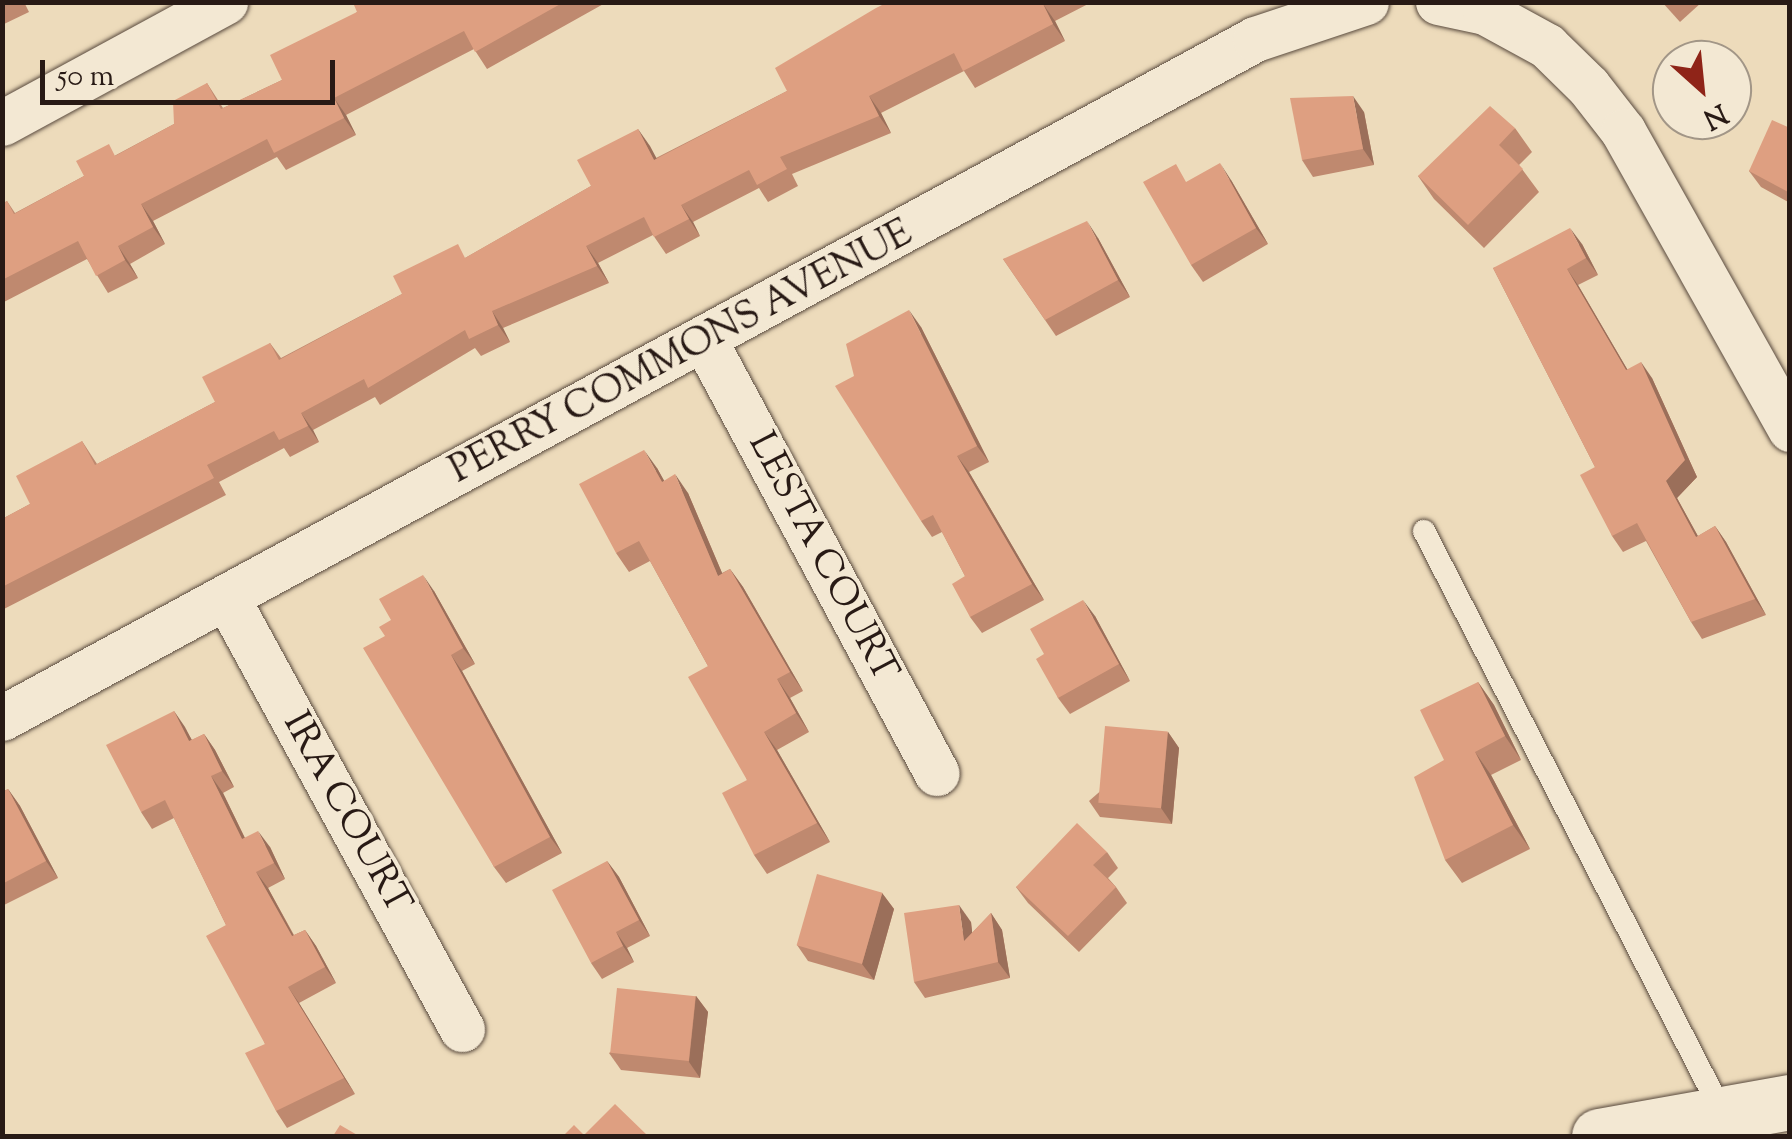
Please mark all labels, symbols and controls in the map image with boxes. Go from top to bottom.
scale bar [45,40,340,102]
north arrow [1652,40,1752,140]
text: 50 m [57,56,114,99]
text: N [1696,92,1734,138]
street label: PERRY COMMONS AVENUE [443,212,921,496]
street label: LESTA COURT [736,426,906,690]
street label: IRA COURT [271,705,419,923]

